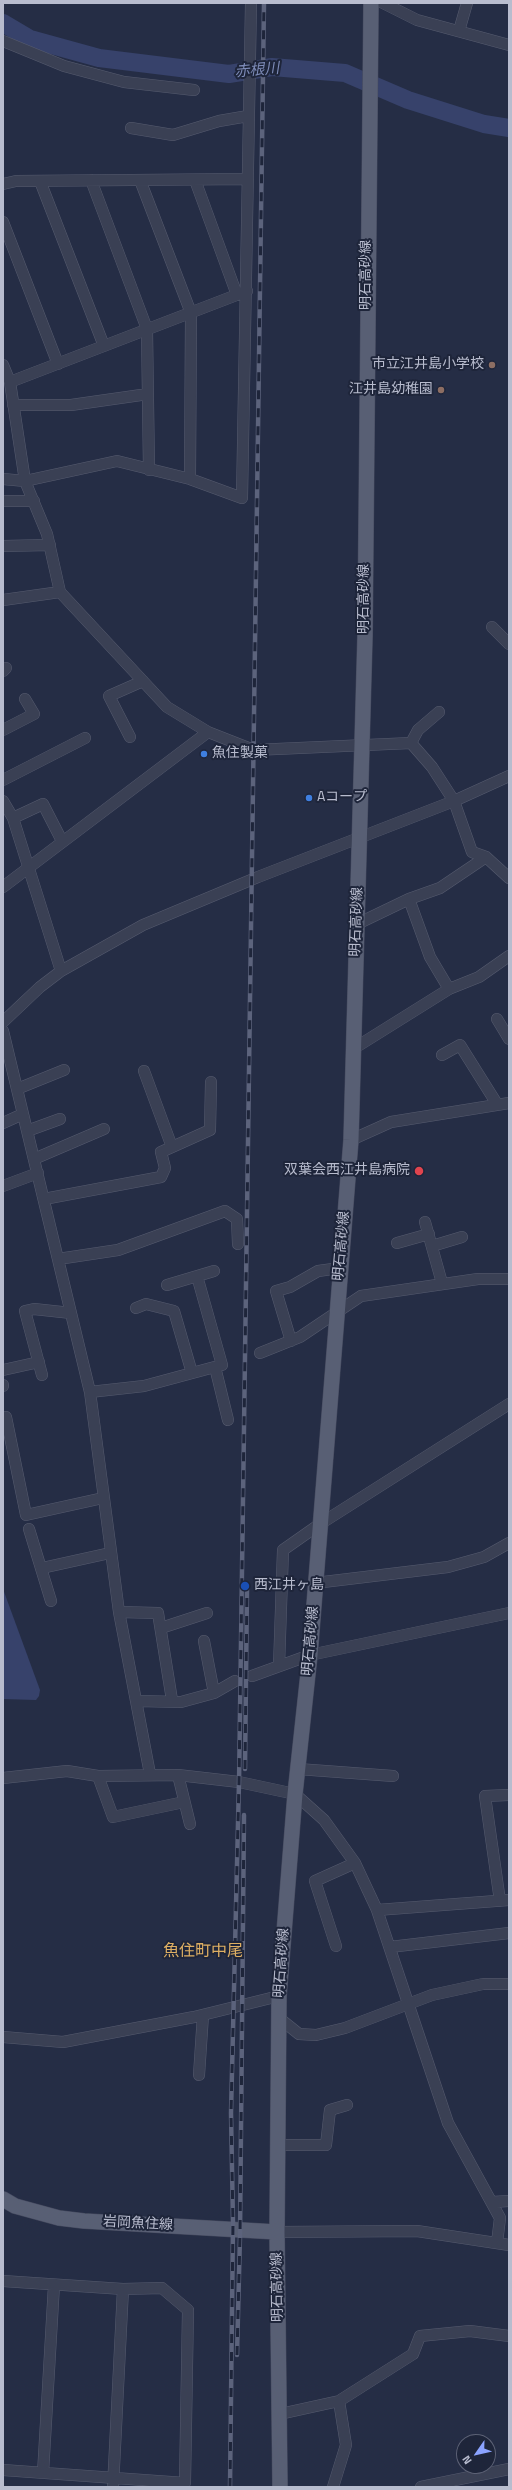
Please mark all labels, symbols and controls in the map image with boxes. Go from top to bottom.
water label: 赤根川 [234,60,280,82]
street label: 明石高砂線 [359,240,375,310]
place label: 市立江井島小学校 [372,357,484,373]
marker: 市立江井島小学校 [487,360,497,370]
place label: 江井島幼稚園 [349,382,433,398]
marker: 江井島幼稚園 [436,385,446,395]
street label: 明石高砂線 [357,564,373,634]
place label: 魚住製菓 [212,746,268,762]
marker: 魚住製菓 [199,749,209,759]
place label: Aコープ [317,790,367,806]
marker: Aコープ [304,793,314,803]
street label: 明石高砂線 [347,887,367,957]
place label: 双葉会西江井島病院 [284,1163,410,1179]
marker: 双葉会西江井島病院 [413,1165,425,1177]
street label: 明石高砂線 [331,1210,353,1282]
place label: 西江井ヶ島 [254,1578,324,1594]
marker: 西江井ヶ島 [239,1580,251,1592]
street label: 明石高砂線 [300,1605,322,1677]
street label: 明石高砂線 [271,1927,293,1999]
district label: 魚住町中尾 [163,1942,243,1962]
street label: 岩岡魚住線 [103,2214,173,2234]
street label: 明石高砂線 [269,2252,287,2322]
north arrow [456,2434,496,2474]
text: N [458,2453,476,2468]

